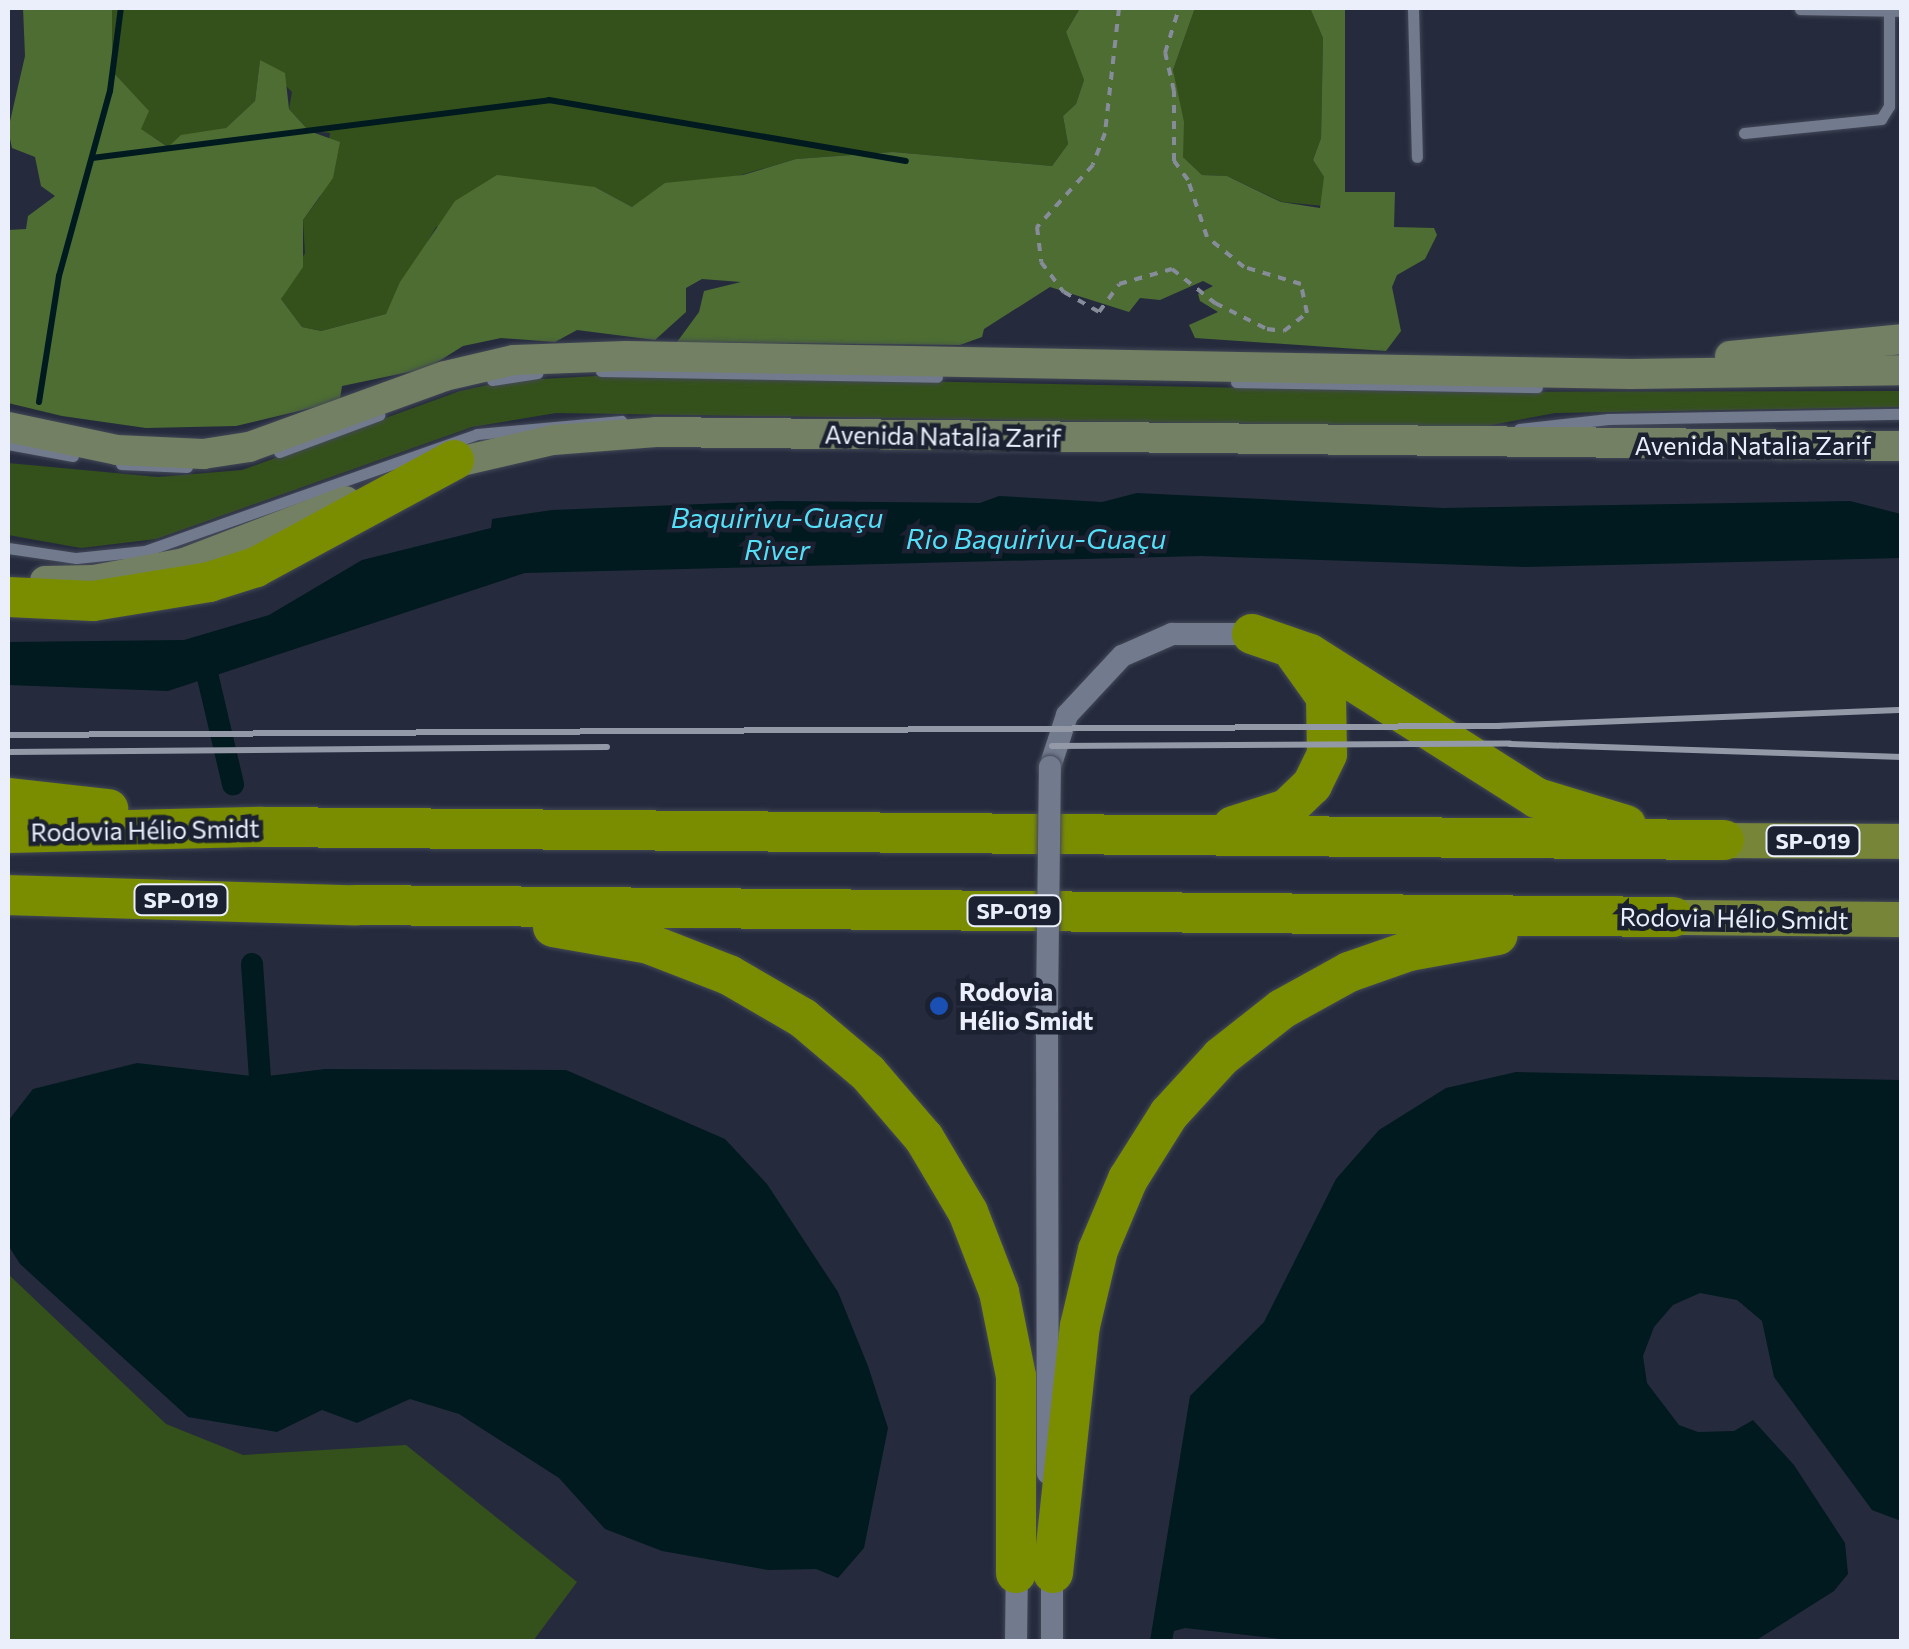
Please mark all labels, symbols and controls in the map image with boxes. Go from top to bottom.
street label: Avenida Natalia Zarif [824,419,1062,453]
street label: Avenida Natalia Zarif [1635,430,1871,460]
water label: Baquirivu-Guaçu River [671,500,883,566]
water label: Rio Baquirivu-Guaçu [906,521,1166,555]
street label: Rodovia Hélio Smidt [30,813,260,847]
road number: SP-019 [1763,824,1863,858]
road number: SP-019 [131,883,231,917]
road number: SP-019 [964,894,1064,928]
street label: Rodovia Hélio Smidt [1619,901,1849,935]
place label: Rodovia Hélio Smidt [959,977,1093,1036]
marker: Rodovia Hélio Smidt [928,995,950,1017]

